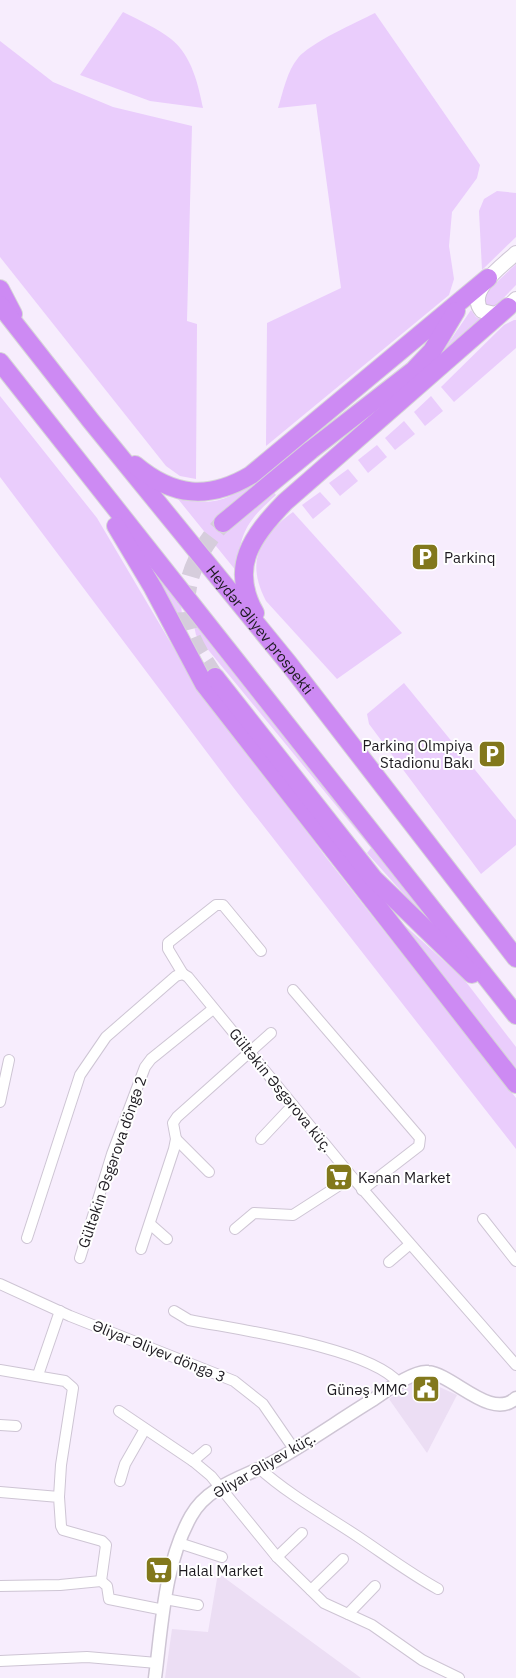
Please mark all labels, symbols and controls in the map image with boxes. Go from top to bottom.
parking icon: Parkinq [410,542,440,572]
place label: Parkinq [444,548,495,567]
street label: Heydər Əliyev prospekti [202,561,318,698]
place label: Parkinq Olmpiya Stadionu Bakı [363,736,473,772]
parking icon: Parkinq Olmpiya Stadionu Bakı [477,739,507,769]
street label: Gültəkin Əsgərova küç. [225,1024,337,1156]
street label: Gültəkin Əsgərova döngə 2 [74,1073,150,1251]
supermarket icon: Kənan Market [324,1162,354,1192]
place label: Kənan Market [358,1168,451,1187]
street label: Əliyar Əliyev döngə 3 [90,1316,228,1386]
public building icon: Günəş MMC [411,1374,441,1404]
place label: Günəş MMC [327,1380,407,1399]
street label: Əliyar Əliyev küç. [209,1428,319,1502]
supermarket icon: Halal Market [144,1555,174,1585]
place label: Halal Market [178,1561,263,1580]

